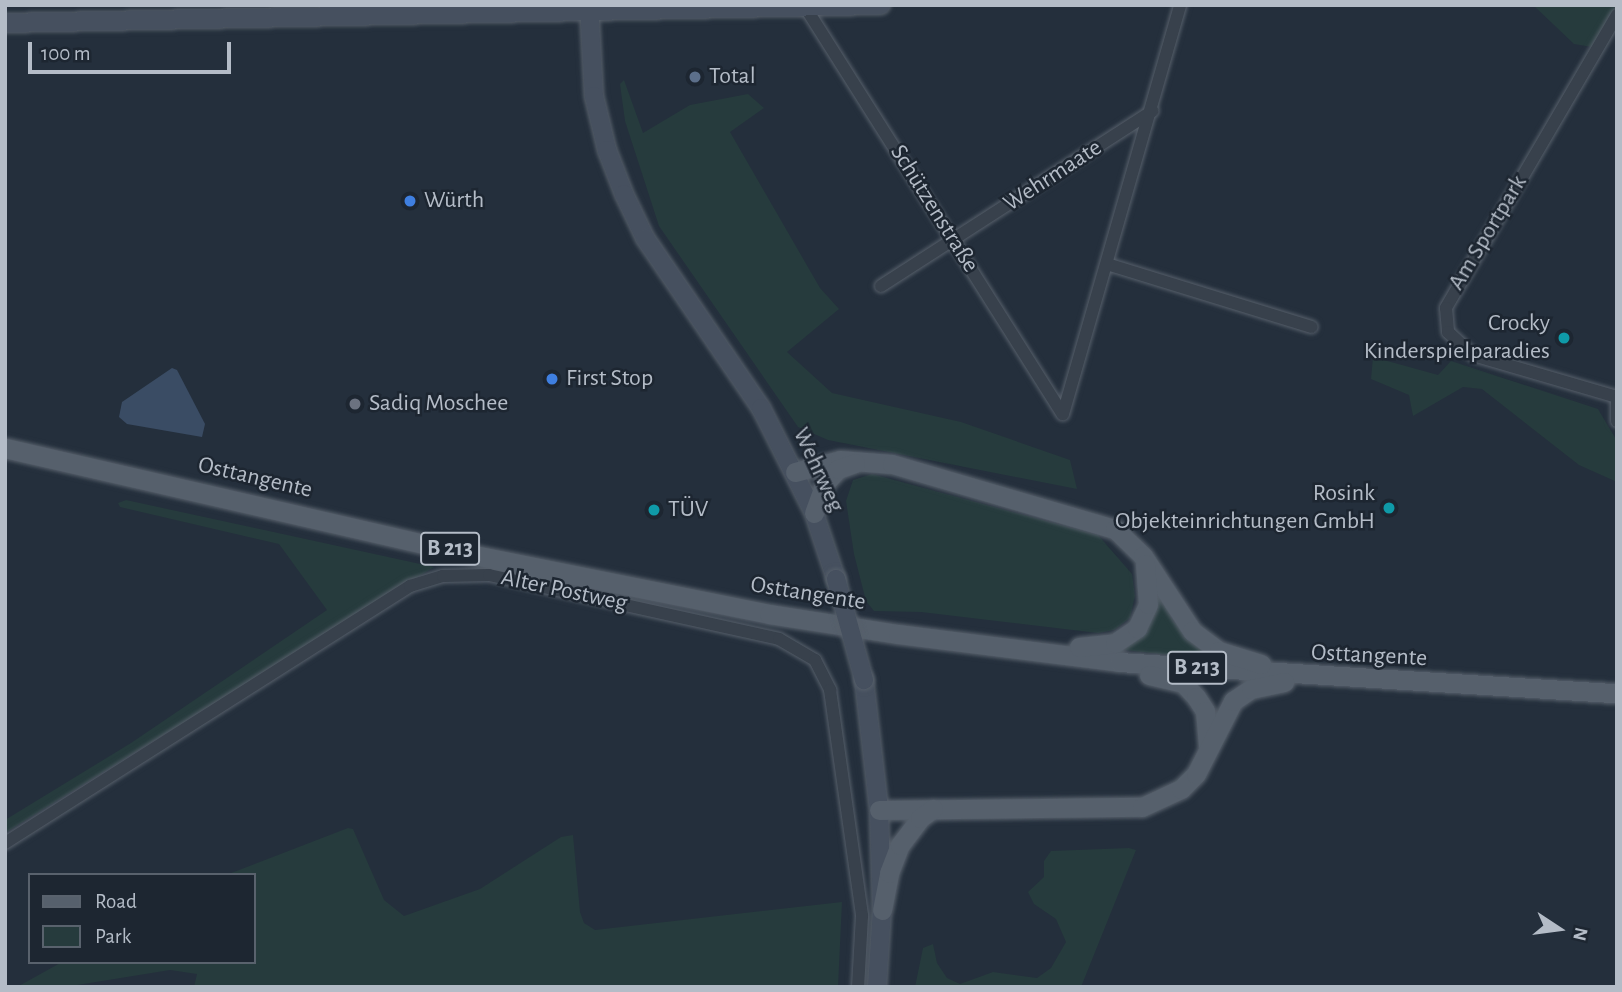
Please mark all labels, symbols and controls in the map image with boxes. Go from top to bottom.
scale bar [32,28,234,72]
text: 100 m [41,43,91,64]
place label: Total [709,63,756,91]
marker: Total [687,69,703,85]
street label: Wehrmaate [999,134,1107,218]
street label: Schützenstraße [883,140,985,278]
street label: Am Sportpark [1442,170,1534,296]
place label: Würth [424,187,484,215]
marker: Würth [402,193,418,209]
place label: Crocky Kinderspielparadies [1364,310,1550,366]
marker: Crocky Kinderspielparadies [1556,330,1572,346]
place label: First Stop [566,365,653,393]
marker: First Stop [544,371,560,387]
place label: Sadiq Moschee [369,390,508,418]
marker: Sadiq Moschee [347,396,363,412]
street label: Wehrweg [786,423,850,517]
street label: Osttangente [195,451,315,505]
place label: Rosink Objekteinrichtungen GmbH [1115,480,1375,536]
place label: TÜV [668,496,708,524]
marker: Rosink Objekteinrichtungen GmbH [1381,500,1397,516]
marker: TÜV [646,502,662,518]
road number: B 213 [419,530,482,568]
street label: Alter Postweg [498,564,630,618]
street label: Osttangente [748,571,868,617]
street label: Osttangente [1310,639,1428,673]
road number: B 213 [1166,648,1228,688]
legend [28,873,256,964]
text: Road [95,891,137,912]
north arrow [1524,894,1594,964]
text: N [1569,925,1591,942]
text: Park [95,926,131,947]

